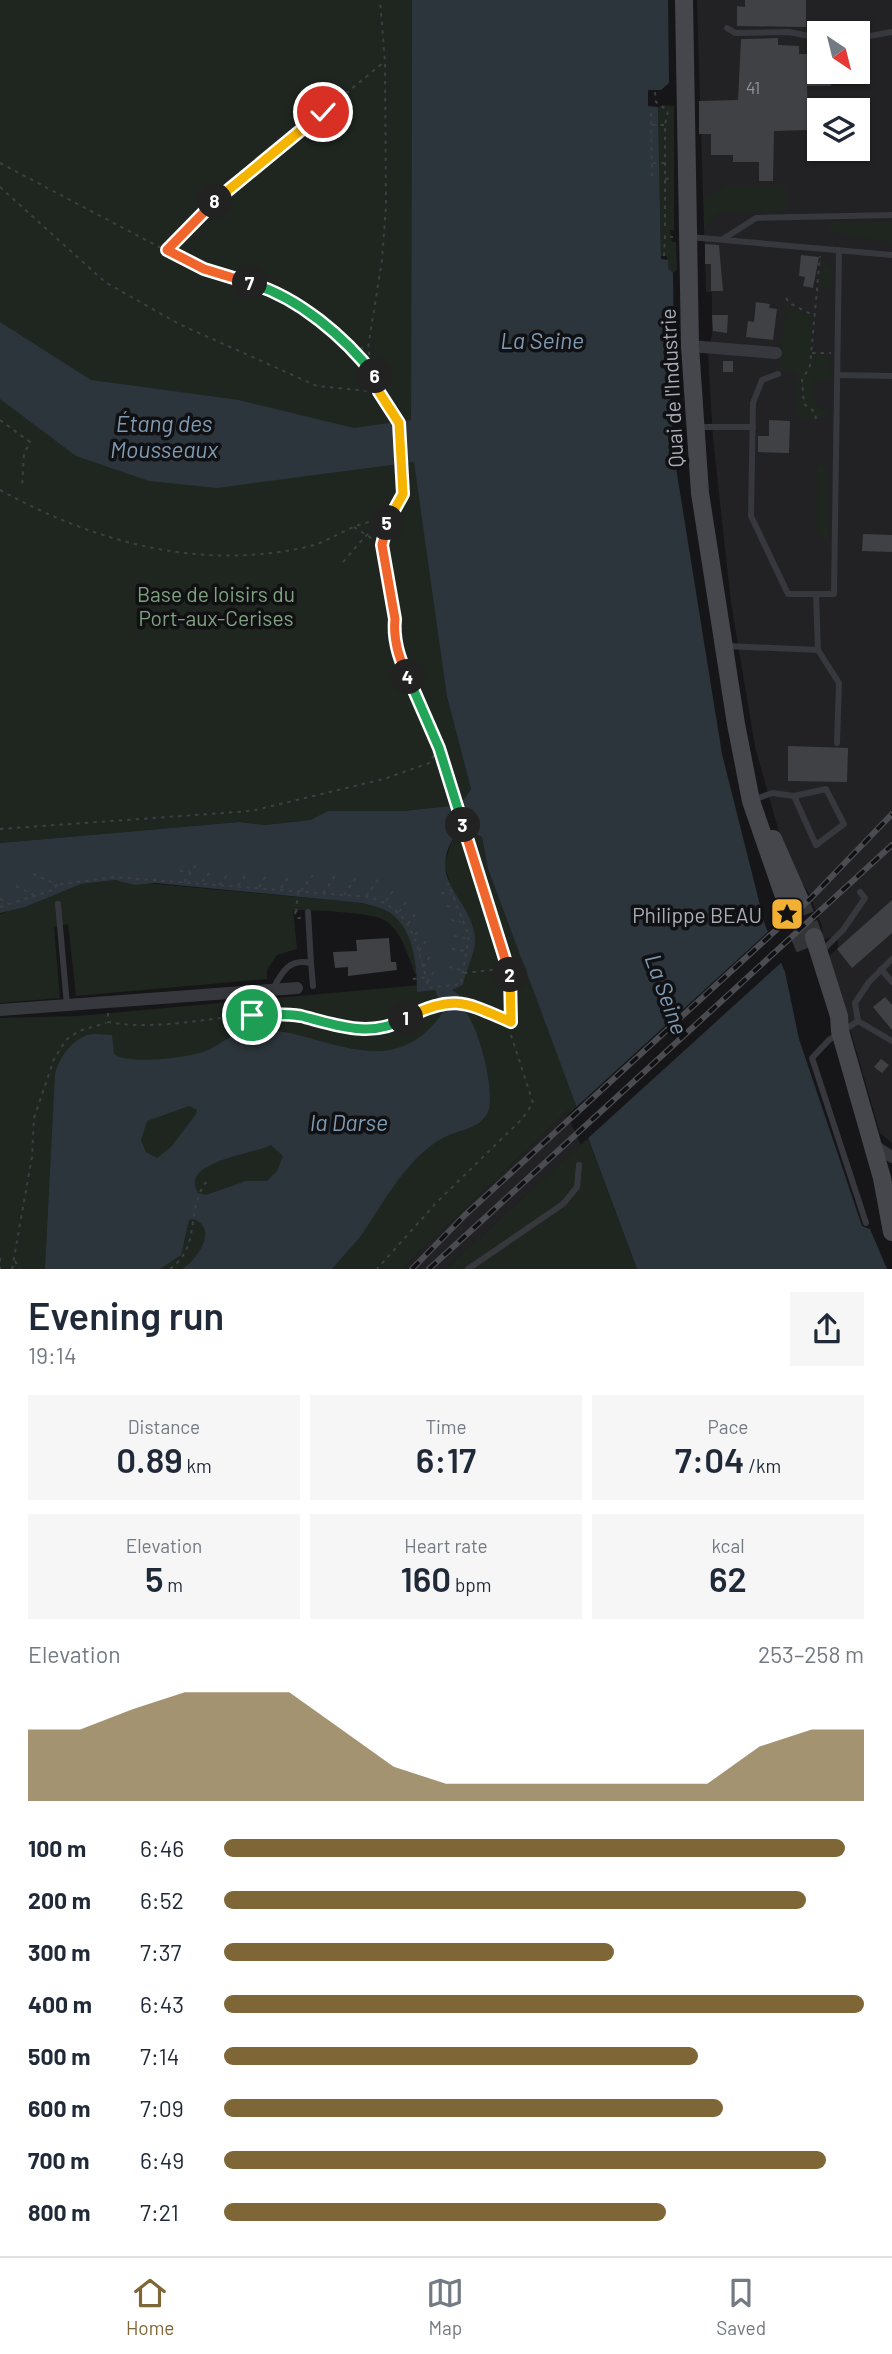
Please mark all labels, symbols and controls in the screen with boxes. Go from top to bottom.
north arrow [807,21,870,84]
map controls [807,21,870,161]
house number: 41 [746,76,760,98]
pin [293,82,353,142]
icon: check [304,93,342,131]
button: layers [807,98,870,161]
pin: 8 [198,184,232,218]
text: 8 [209,189,220,212]
pin: 7 [232,266,268,300]
text: 7 [245,271,254,294]
street label: Quai de l'Industrie [654,308,688,468]
water label: La Seine [500,326,584,354]
pin: 6 [358,358,392,394]
text: 6 [369,364,380,387]
water label: Étang des Mousseaux [110,409,219,463]
pin: 5 [370,505,404,540]
text: 5 [381,511,392,534]
park label: Base de loisirs du Port-aux-Cerises [137,581,295,630]
pin: 4 [390,660,426,694]
text: 4 [402,665,413,688]
pin: 3 [446,808,480,842]
text: 3 [457,813,468,836]
place icon: Philippe BEAU [768,895,806,933]
place label: Philippe BEAU [632,902,762,927]
water label: La Seine [640,950,694,1038]
pin: 2 [492,958,528,992]
text: 2 [504,963,515,986]
pin [222,985,282,1045]
icon: arrive [233,996,271,1034]
pin: 1 [388,1000,424,1036]
text: 1 [402,1006,409,1029]
water label: la Darse [310,1108,388,1136]
text: Evening run [28,1292,224,1338]
button: share [790,1292,864,1366]
text: 19:14 [28,1341,77,1369]
text: Distance [128,1415,200,1438]
text: Time [425,1415,467,1438]
text: Pace [708,1415,748,1438]
text: 0.89 [116,1438,183,1480]
text: 6:17 [416,1438,476,1480]
text: 7:04 [675,1438,745,1480]
text: km [183,1454,212,1477]
text: /km [745,1454,781,1477]
text: Elevation [126,1534,202,1557]
text: Heart rate [404,1534,488,1557]
text: kcal [711,1534,745,1557]
text: 5 [145,1557,164,1599]
text: 160 [400,1557,451,1599]
text: 62 [709,1557,747,1599]
text: m [164,1573,183,1596]
text: bpm [451,1573,492,1596]
text: Elevation [28,1640,121,1668]
text: 253–258 m [758,1640,864,1668]
text: 100 m [28,1834,86,1862]
text: 6:46 [140,1834,184,1862]
text: 200 m [28,1886,91,1914]
text: 6:52 [140,1886,184,1914]
text: 300 m [28,1938,90,1966]
text: 7:37 [140,1938,181,1966]
text: 400 m [28,1990,92,2018]
text: 6:43 [140,1990,184,2018]
text: 500 m [28,2042,90,2070]
text: 7:14 [140,2042,179,2070]
text: 600 m [28,2094,90,2122]
text: 7:09 [140,2094,184,2122]
text: 700 m [28,2146,89,2174]
text: 6:49 [140,2146,184,2174]
text: 800 m [28,2198,90,2226]
text: 7:21 [140,2198,179,2226]
tab: Home [126,2274,174,2339]
tab: Map [426,2274,464,2339]
tab: Saved [716,2274,766,2339]

